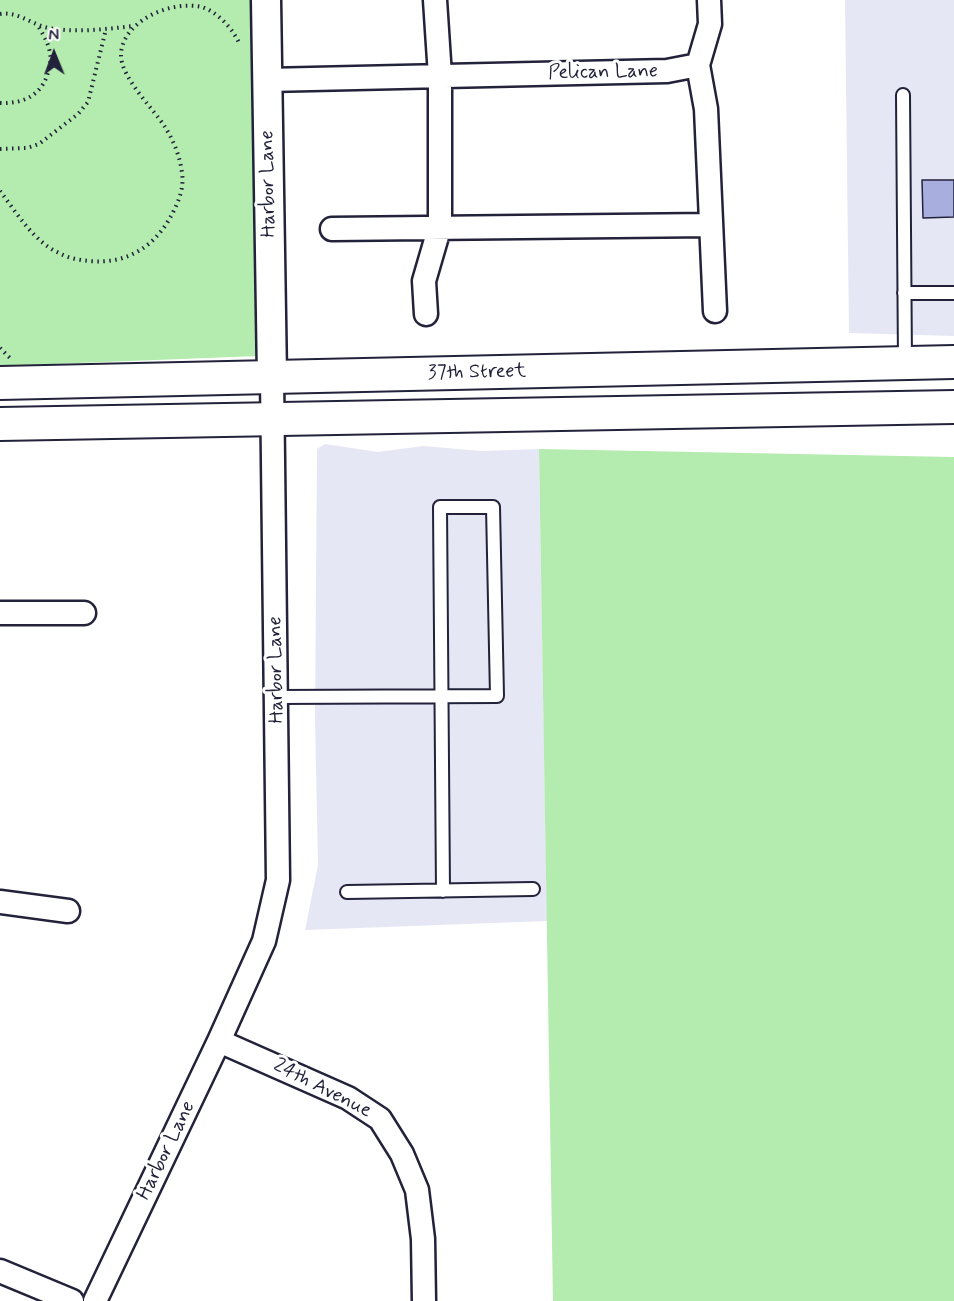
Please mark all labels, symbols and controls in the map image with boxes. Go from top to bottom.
north arrow [24,24,84,84]
text: N [48,25,59,46]
street label: Pelican Lane [548,60,658,86]
street label: Harbor Lane [256,130,282,238]
street label: 37th Street [427,360,527,386]
street label: Harbor Lane [264,616,290,724]
street label: 24th Avenue [269,1054,375,1124]
street label: Harbor Lane [133,1098,201,1204]

